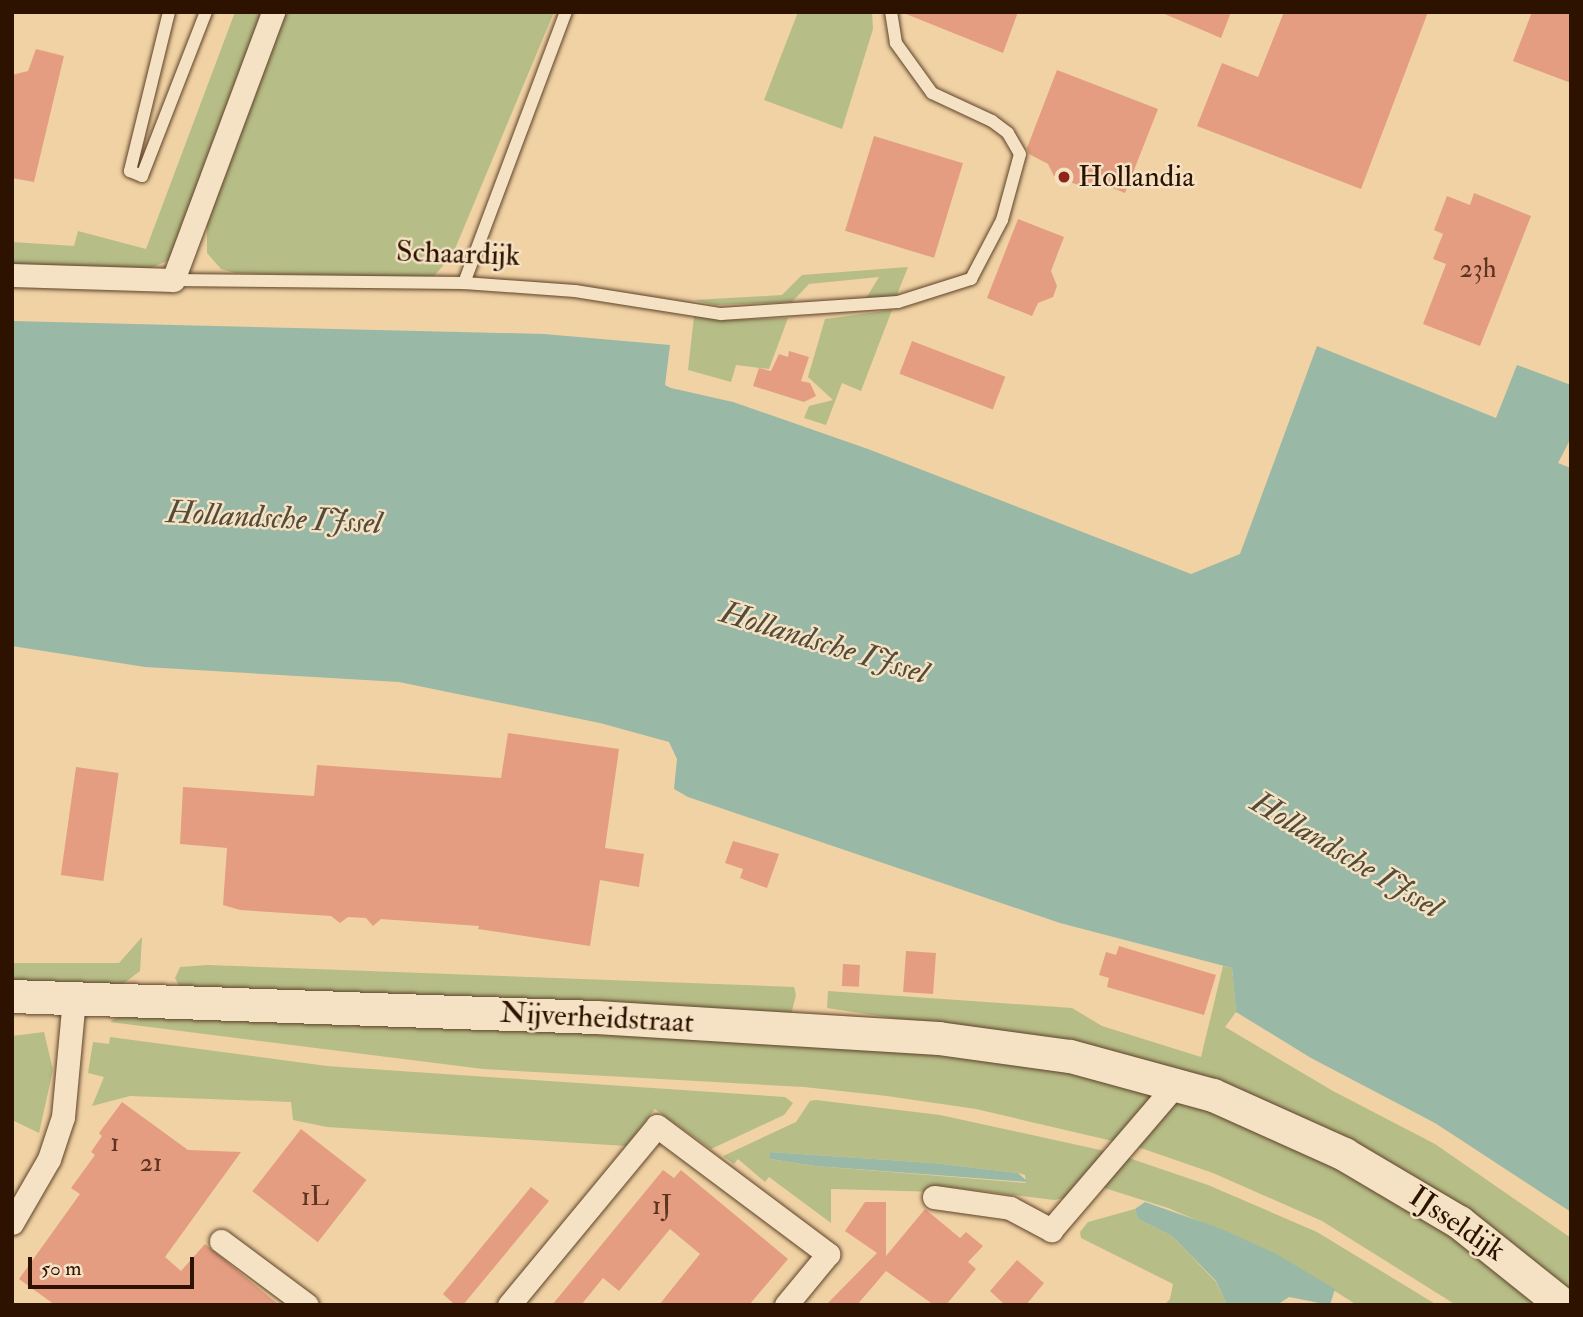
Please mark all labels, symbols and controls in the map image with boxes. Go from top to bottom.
place label: Hollandia [1078,159,1195,195]
marker: Hollandia [1056,169,1072,185]
street label: Schaardijk [395,234,521,274]
house number: 23h [1460,254,1496,286]
water label: Hollandsche IJssel [165,493,383,543]
water label: Hollandsche IJssel [715,593,933,693]
water label: Hollandsche IJssel [1244,783,1448,927]
street label: Nijverheidstraat [499,995,695,1041]
house number: 1 [110,1128,120,1160]
house number: 21 [140,1148,162,1180]
street label: IJsseldijk [1402,1179,1512,1269]
house number: 1L [301,1182,329,1214]
house number: 1J [652,1191,672,1223]
scale bar [32,1244,198,1288]
text: 50 m [41,1255,82,1282]

